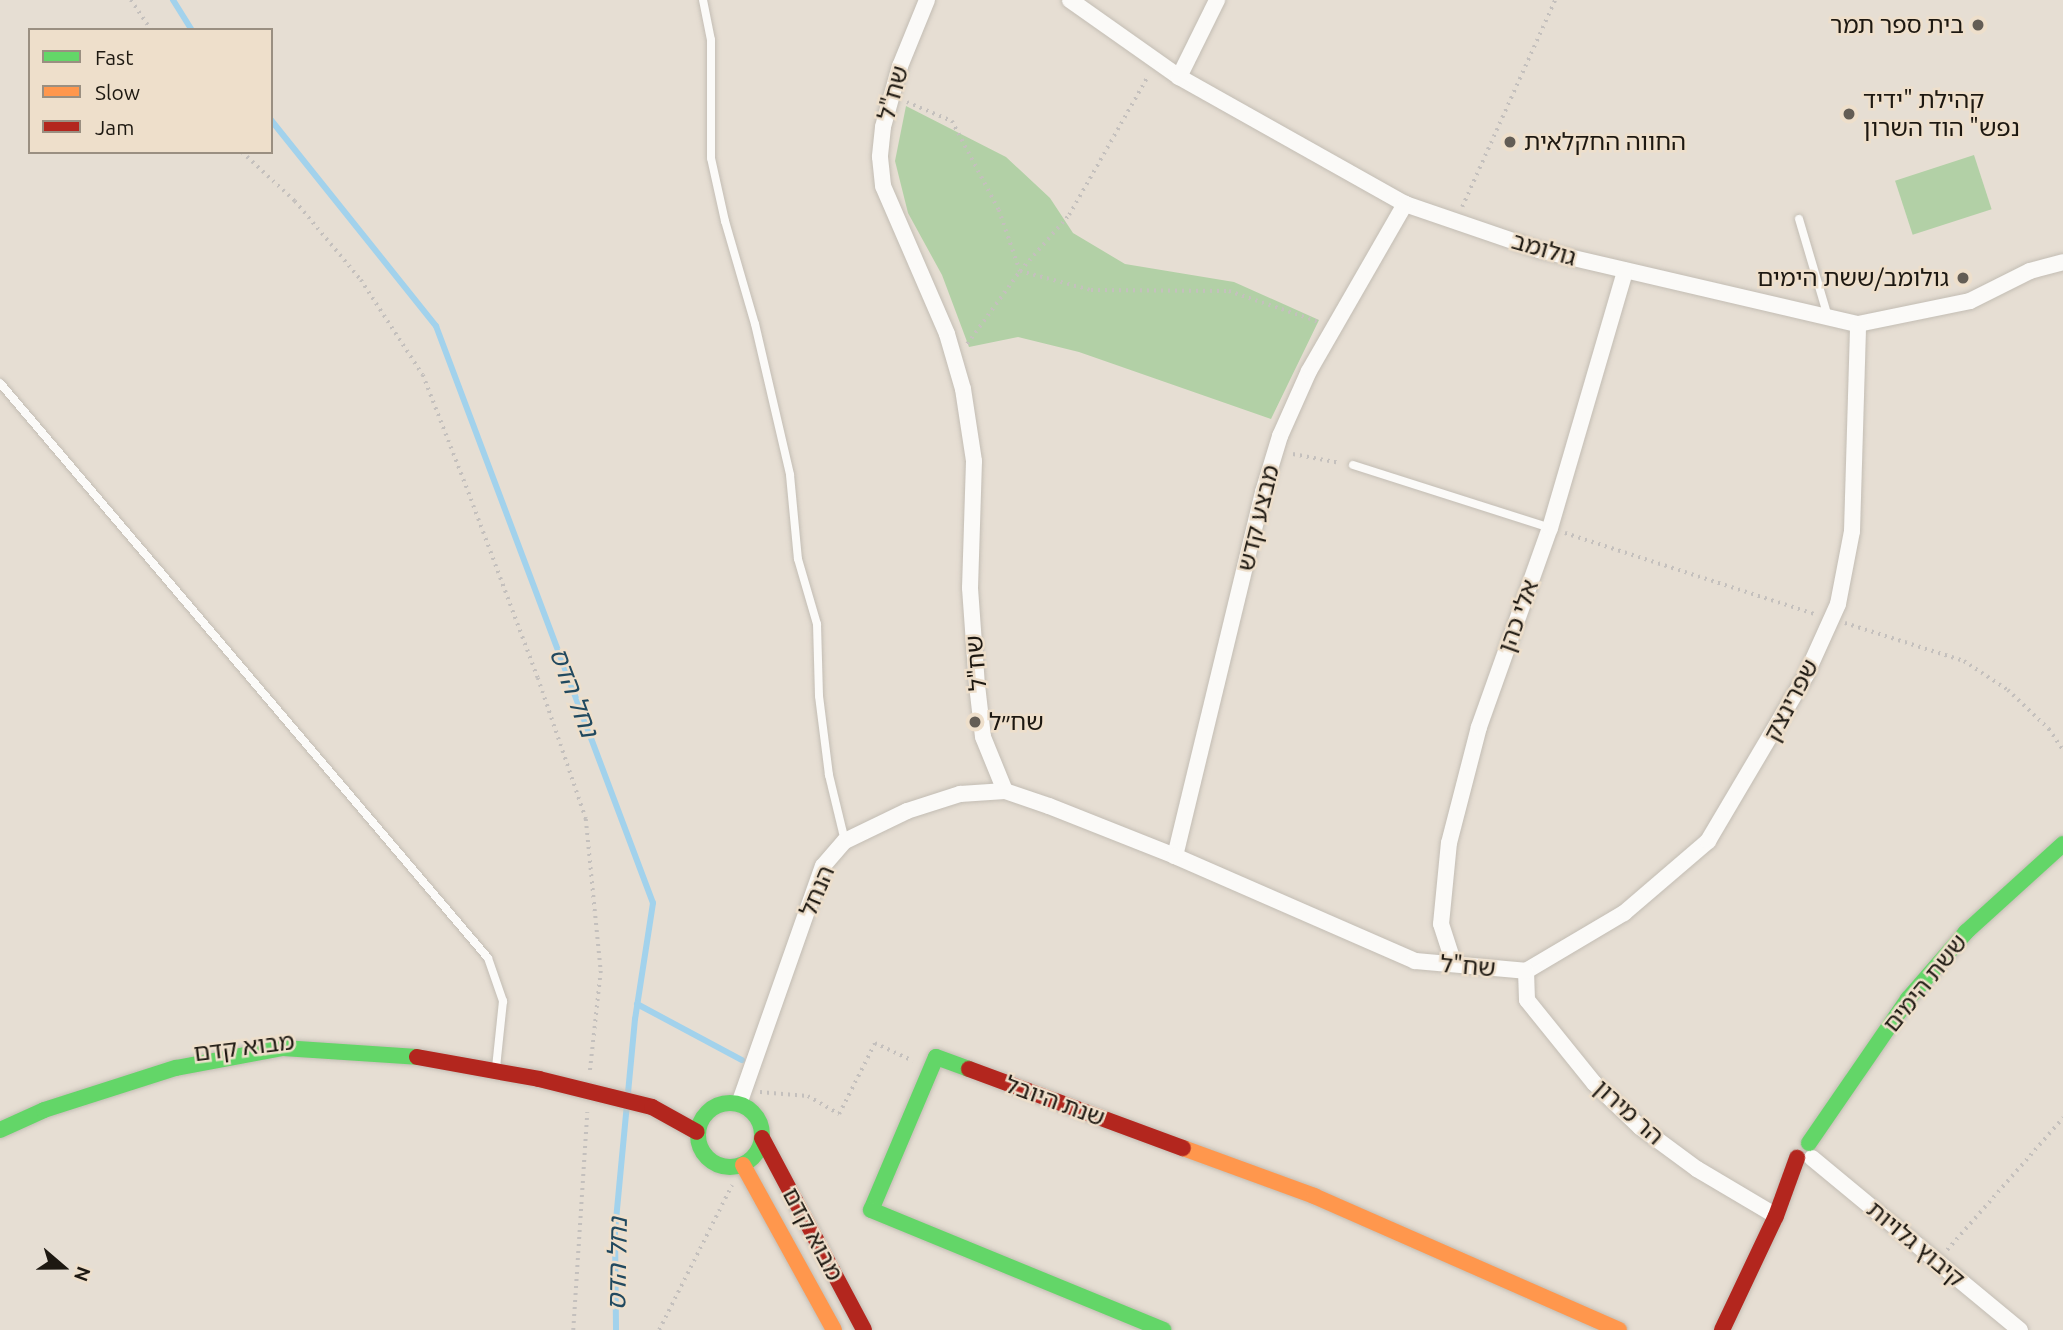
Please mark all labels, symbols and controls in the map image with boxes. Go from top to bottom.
place label: בית ספר תמר [1830,11,1964,39]
marker: בית ספר תמר [1970,17,1986,33]
legend [28,28,273,154]
text: Fast [95,45,133,69]
street label: שח"ל [872,62,914,124]
text: Slow [95,80,140,104]
place label: קהילת "ידיד נפש" הוד השרון [1863,86,2020,142]
marker: קהילת "ידיד נפש" הוד השרון [1841,106,1857,122]
text: Jam [95,115,134,139]
place label: החווה החקלאית [1524,128,1686,156]
marker: החווה החקלאית [1502,134,1518,150]
street label: גולומב [1509,226,1579,272]
place label: גולומב/ששת הימים [1757,264,1949,292]
marker: גולומב/ששת הימים [1955,270,1971,286]
street label: מבצע קדש [1231,462,1285,574]
street label: אלי כהן [1492,576,1544,656]
street label: שח"ל [959,634,993,692]
water label: נחל הדס [543,643,605,741]
street label: שפרינצק [1757,654,1825,746]
place label: שח״ל [989,708,1044,736]
marker: שח״ל [967,714,983,730]
street label: הנחל [793,861,841,921]
street label: ששת הימים [1877,928,1973,1038]
street label: שח"ל [1439,949,1497,983]
street label: מבוא קדם [192,1027,296,1067]
street label: שנת היובל [1001,1070,1109,1132]
street label: הר מירון [1588,1073,1670,1151]
street label: מבוא קדם [777,1183,849,1285]
street label: קיבוץ גלויות [1861,1195,1971,1293]
water label: נחל הדס [601,1217,633,1311]
north arrow [28,1232,98,1302]
text: N [70,1264,95,1285]

